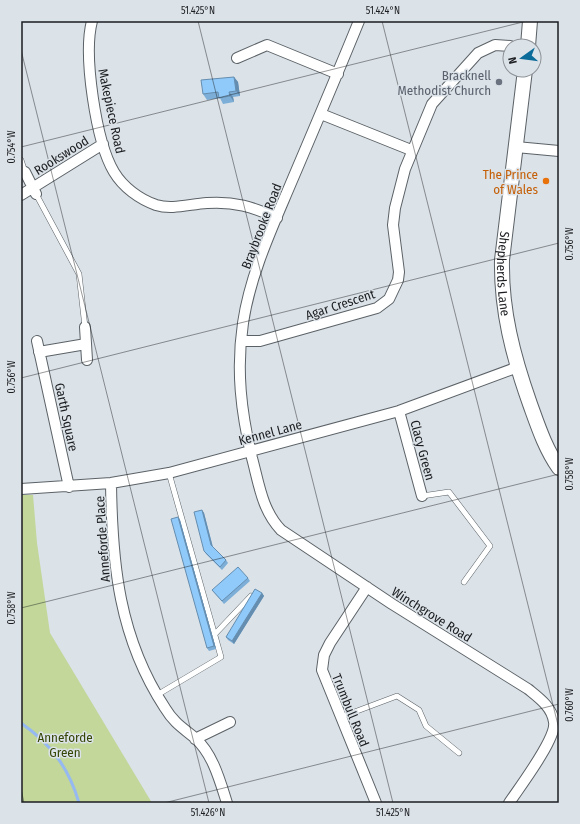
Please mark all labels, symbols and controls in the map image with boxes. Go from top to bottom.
text: 51.425°N [181,5,215,17]
text: 51.424°N [366,5,400,17]
north arrow [502,38,542,78]
text: N [506,56,520,65]
street label: Makepiece Road [95,67,128,155]
place label: Bracknell Methodist Church [398,68,492,98]
marker: Bracknell Methodist Church [494,77,504,87]
text: 0.754°W [6,130,18,163]
street label: Rookswood [31,133,91,178]
place label: The Prince of Wales [483,167,538,197]
marker: The Prince of Wales [541,176,551,186]
street label: Braybrooke Road [238,181,285,271]
text: 0.756°W [564,227,576,260]
street label: Shepherds Lane [494,230,513,317]
street label: Agar Crescent [304,286,377,323]
text: 0.756°W [6,360,18,393]
street label: Garth Square [52,381,81,453]
street label: Kennel Lane [237,417,303,448]
street label: Clacy Green [407,418,438,482]
text: 0.758°W [564,457,576,491]
street label: Anneforde Place [92,495,113,583]
street label: Winchgrove Road [389,584,475,645]
text: 0.758°W [6,591,18,625]
street label: Trumbull Road [329,671,372,749]
text: 0.760°W [564,688,576,722]
park label: Anneforde Green [37,730,93,760]
text: 51.426°N [191,807,225,819]
text: 51.425°N [376,807,410,819]

